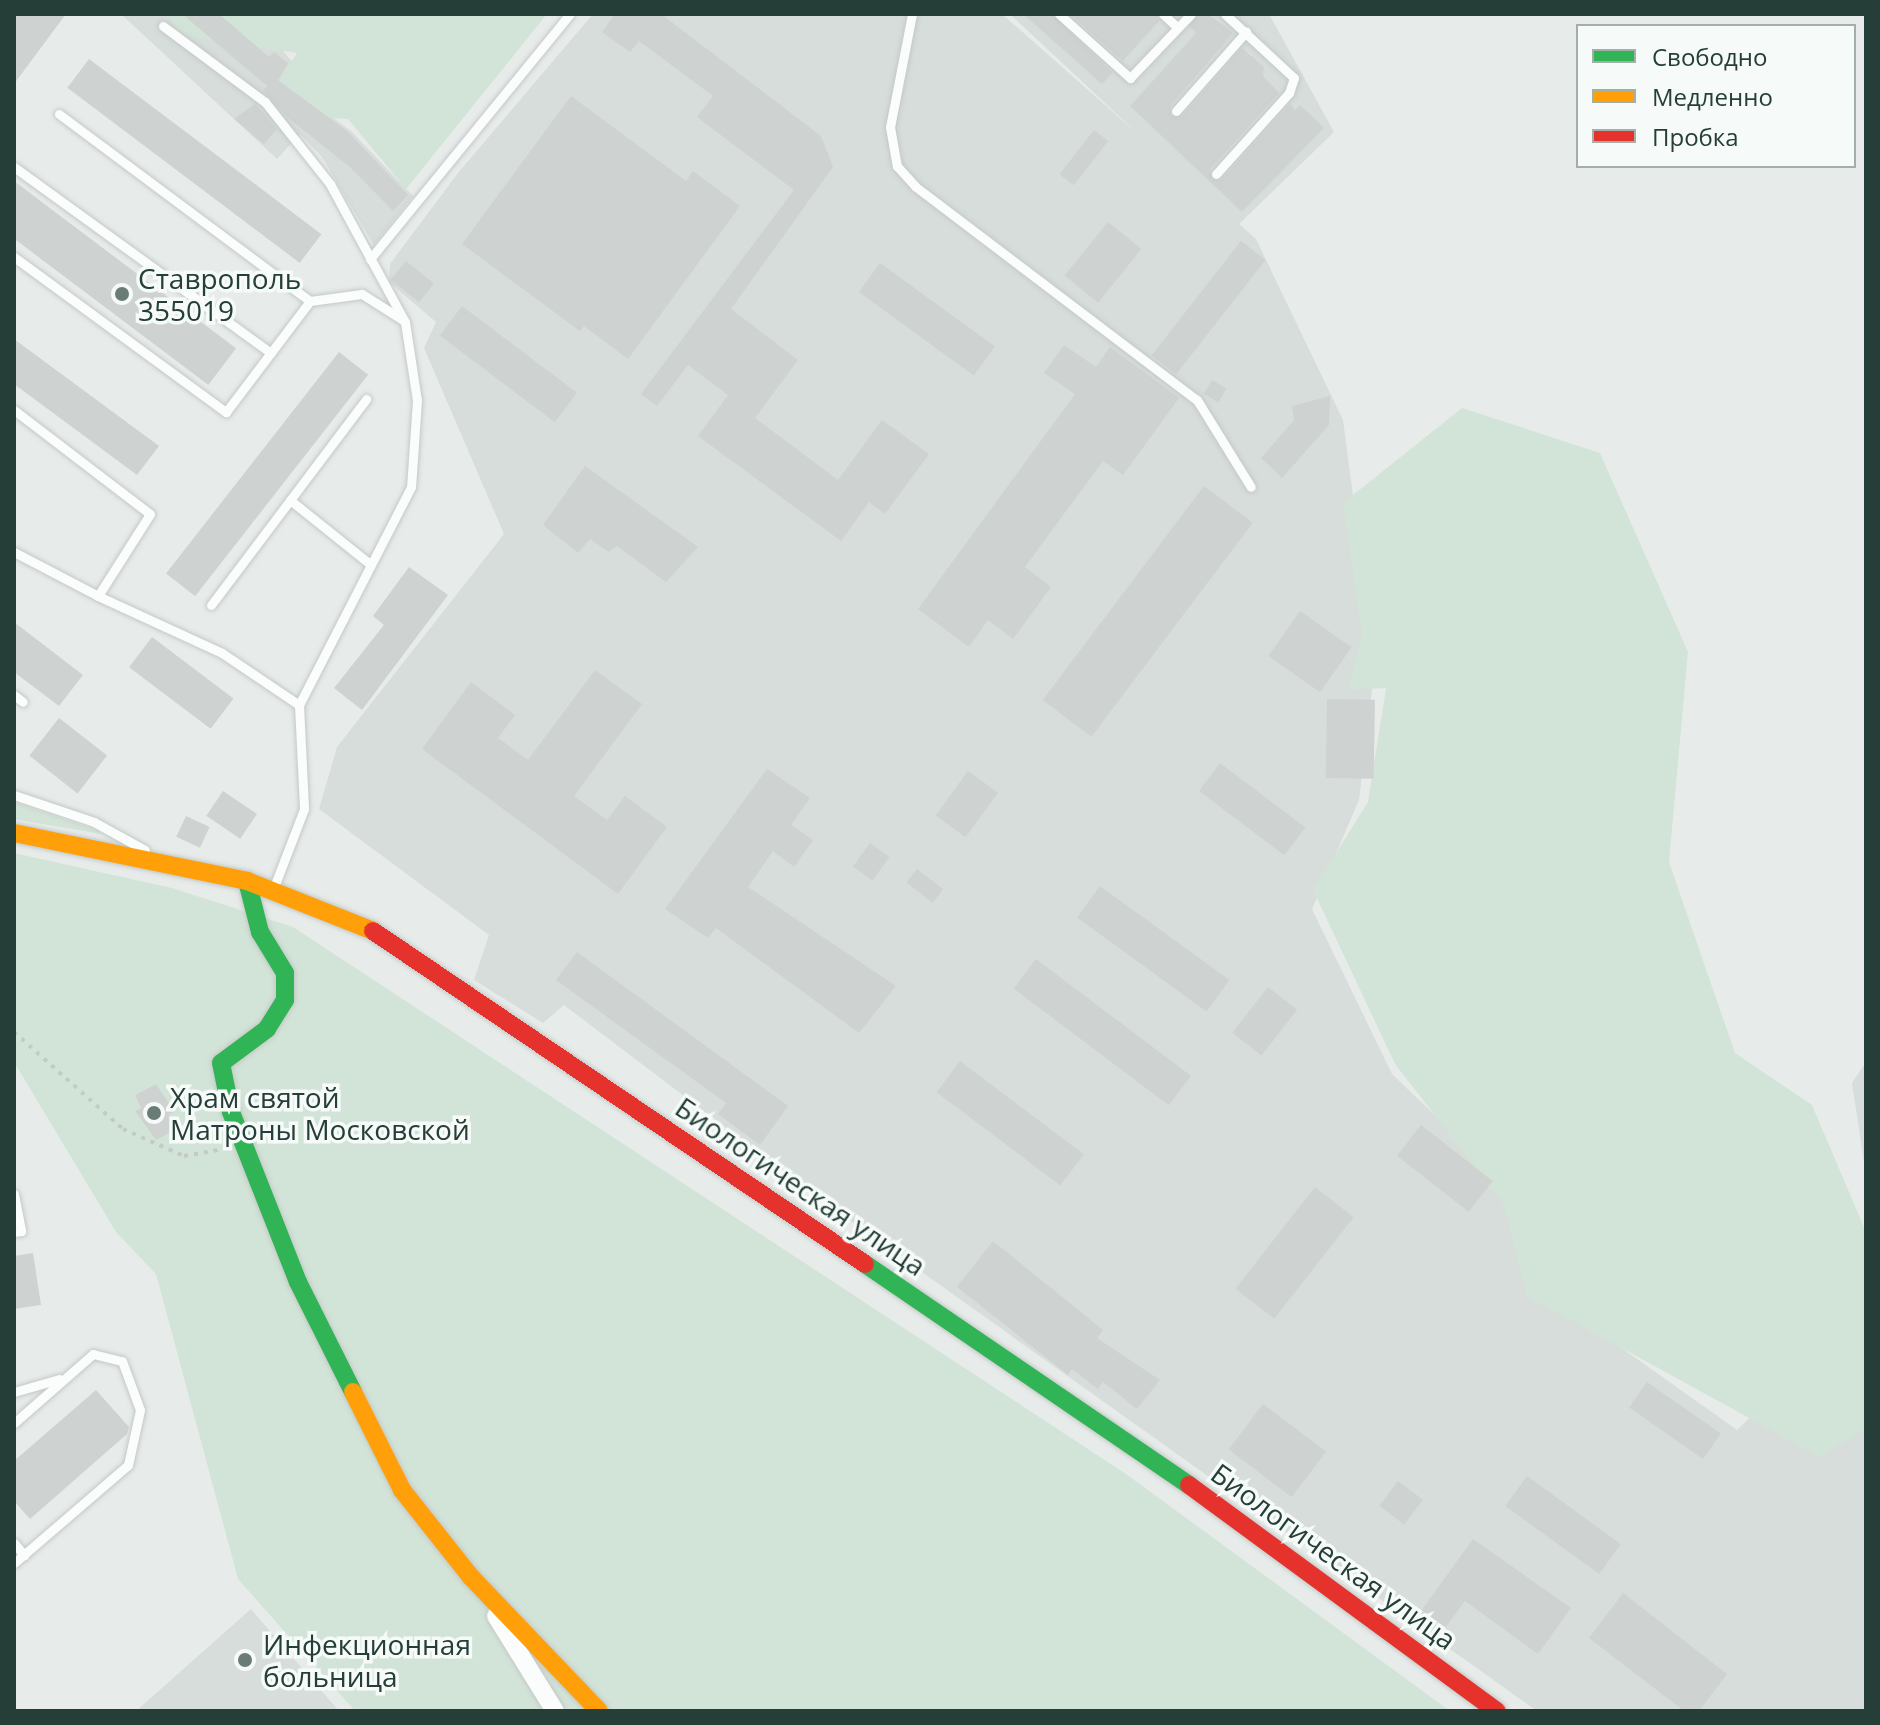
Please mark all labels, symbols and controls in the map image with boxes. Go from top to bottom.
legend [1576,24,1856,168]
text: Свободно [1652,40,1767,73]
text: Медленно [1652,80,1773,113]
text: Пробка [1652,120,1739,153]
place label: Ставрополь 355019 [138,261,301,327]
marker: Ставрополь 355019 [113,285,131,303]
place label: Храм святой Матроны Московской [170,1080,470,1146]
street label: Биологическая улица [670,1090,932,1282]
marker: Храм святой Матроны Московской [145,1104,163,1122]
street label: Биологическая улица [1205,1456,1463,1656]
place label: Инфекционная больница [263,1627,471,1693]
marker: Инфекционная больница [234,1649,256,1671]

